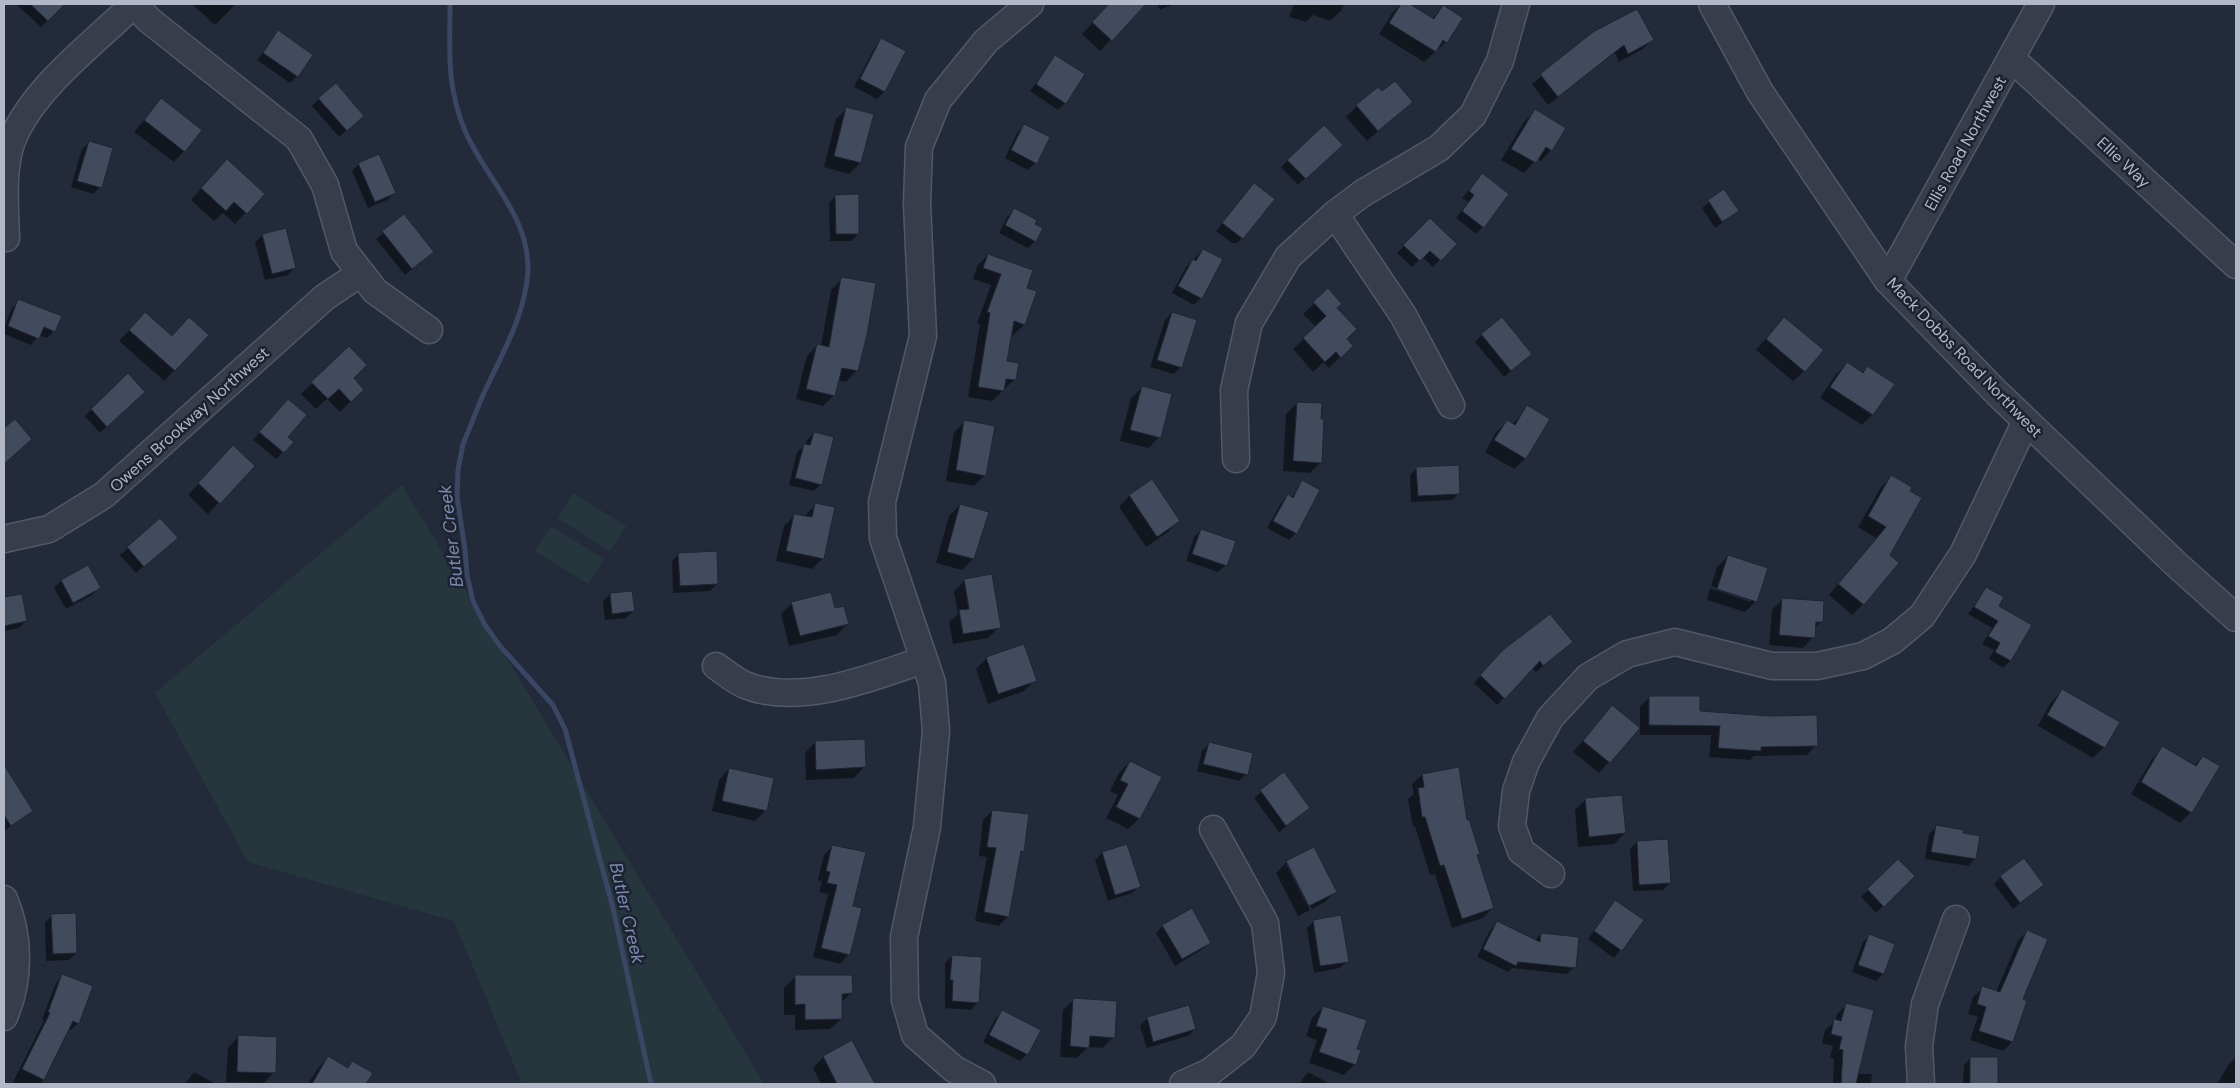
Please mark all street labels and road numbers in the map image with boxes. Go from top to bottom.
street label: Ellis Road Northwest [1920,72,2011,214]
street label: Ellie Way [2093,132,2155,192]
street label: Mack Dobbs Road Northwest [1882,273,2047,442]
street label: Owens Brookway Northwest [105,342,273,497]

